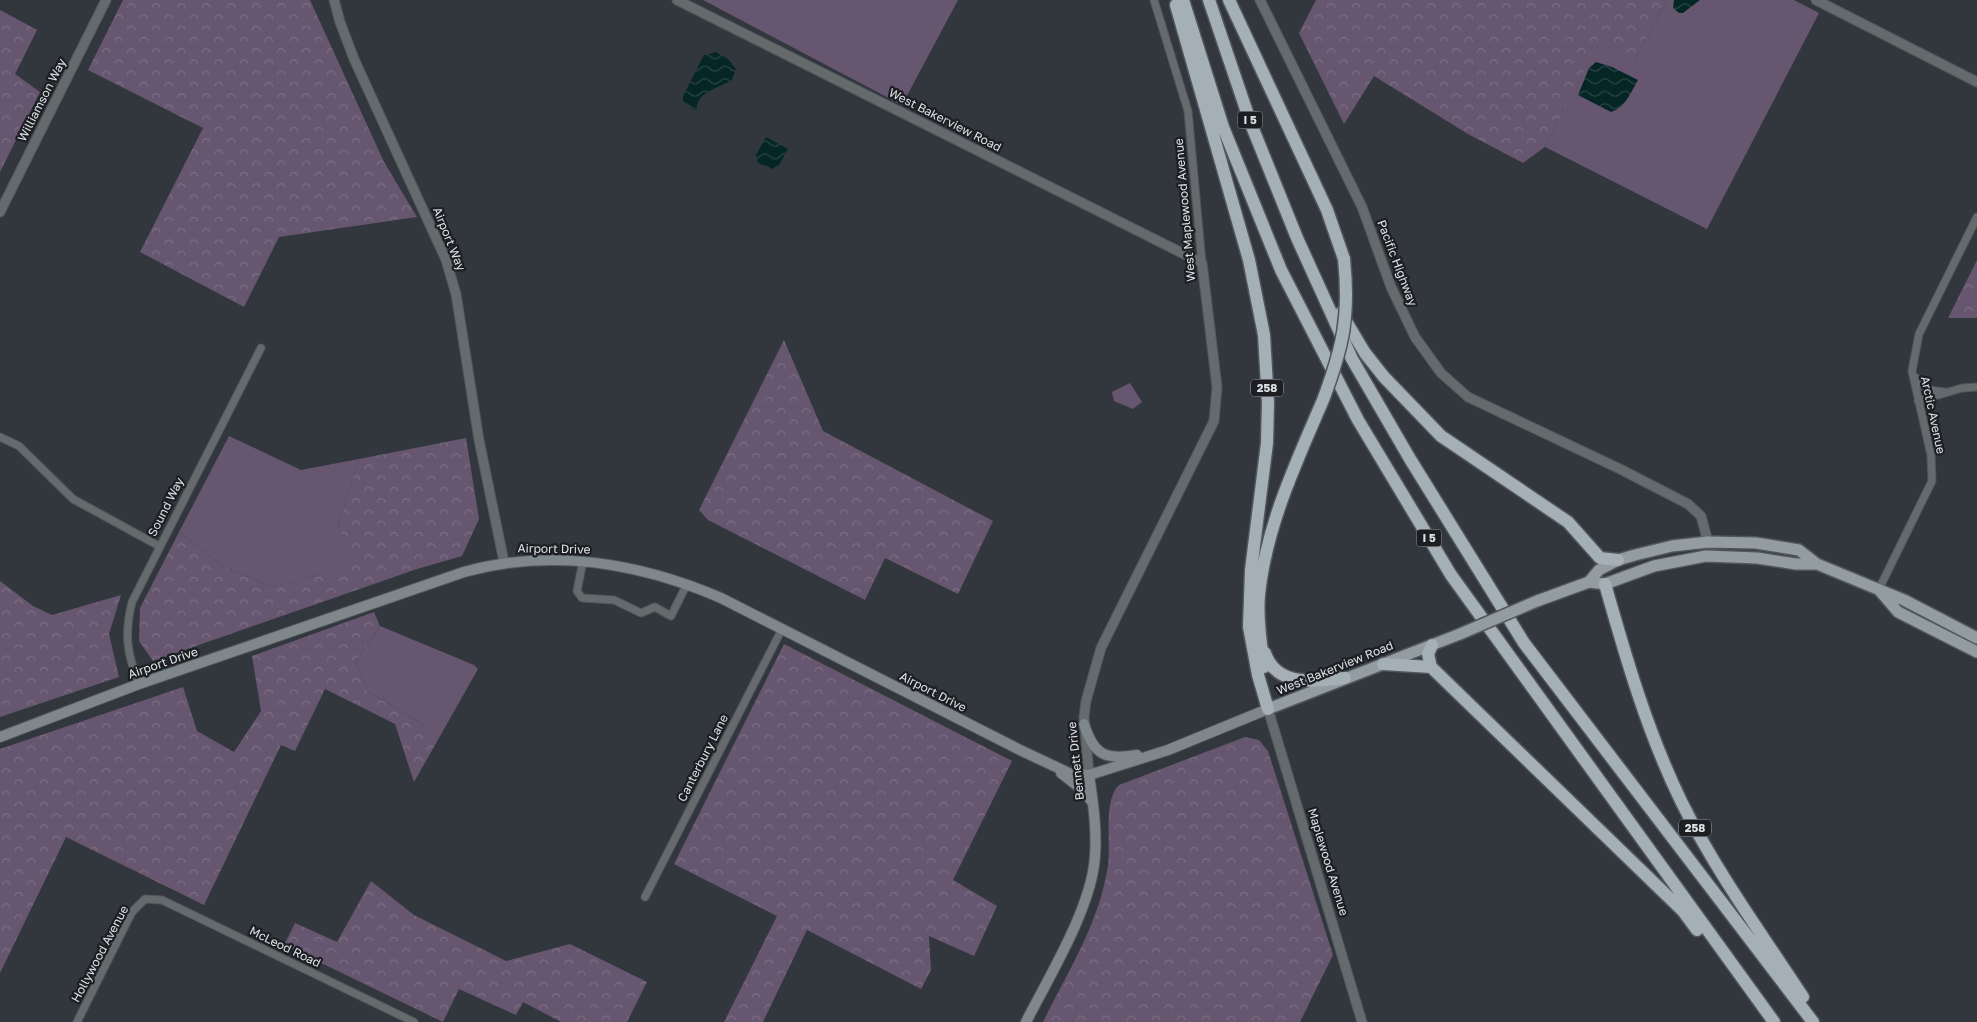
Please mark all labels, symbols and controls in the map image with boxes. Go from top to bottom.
street label: Williamson Way [14,55,69,144]
street label: West Bakerview Road [886,85,1004,154]
road number: I 5 [1238,112,1262,128]
street label: West Maplewood Avenue [1171,138,1198,282]
street label: Airport Way [430,205,469,273]
street label: Pacific Highway [1374,218,1421,308]
street label: Arctic Avenue [1918,375,1949,455]
road number: 258 [1251,379,1283,396]
street label: Sound Way [144,475,187,539]
road number: I 5 [1416,530,1442,546]
street label: Airport Drive [517,540,591,557]
street label: West Bakerview Road [1274,637,1395,698]
street label: Airport Drive [126,644,200,681]
street label: Airport Drive [897,668,969,715]
street label: Canterbury Lane [674,712,731,804]
street label: Bennett Drive [1064,721,1087,801]
street label: Maplewood Avenue [1305,806,1352,918]
road number: 258 [1679,820,1711,836]
street label: Hollywood Avenue [68,903,131,1005]
street label: McLeod Road [247,923,323,970]

